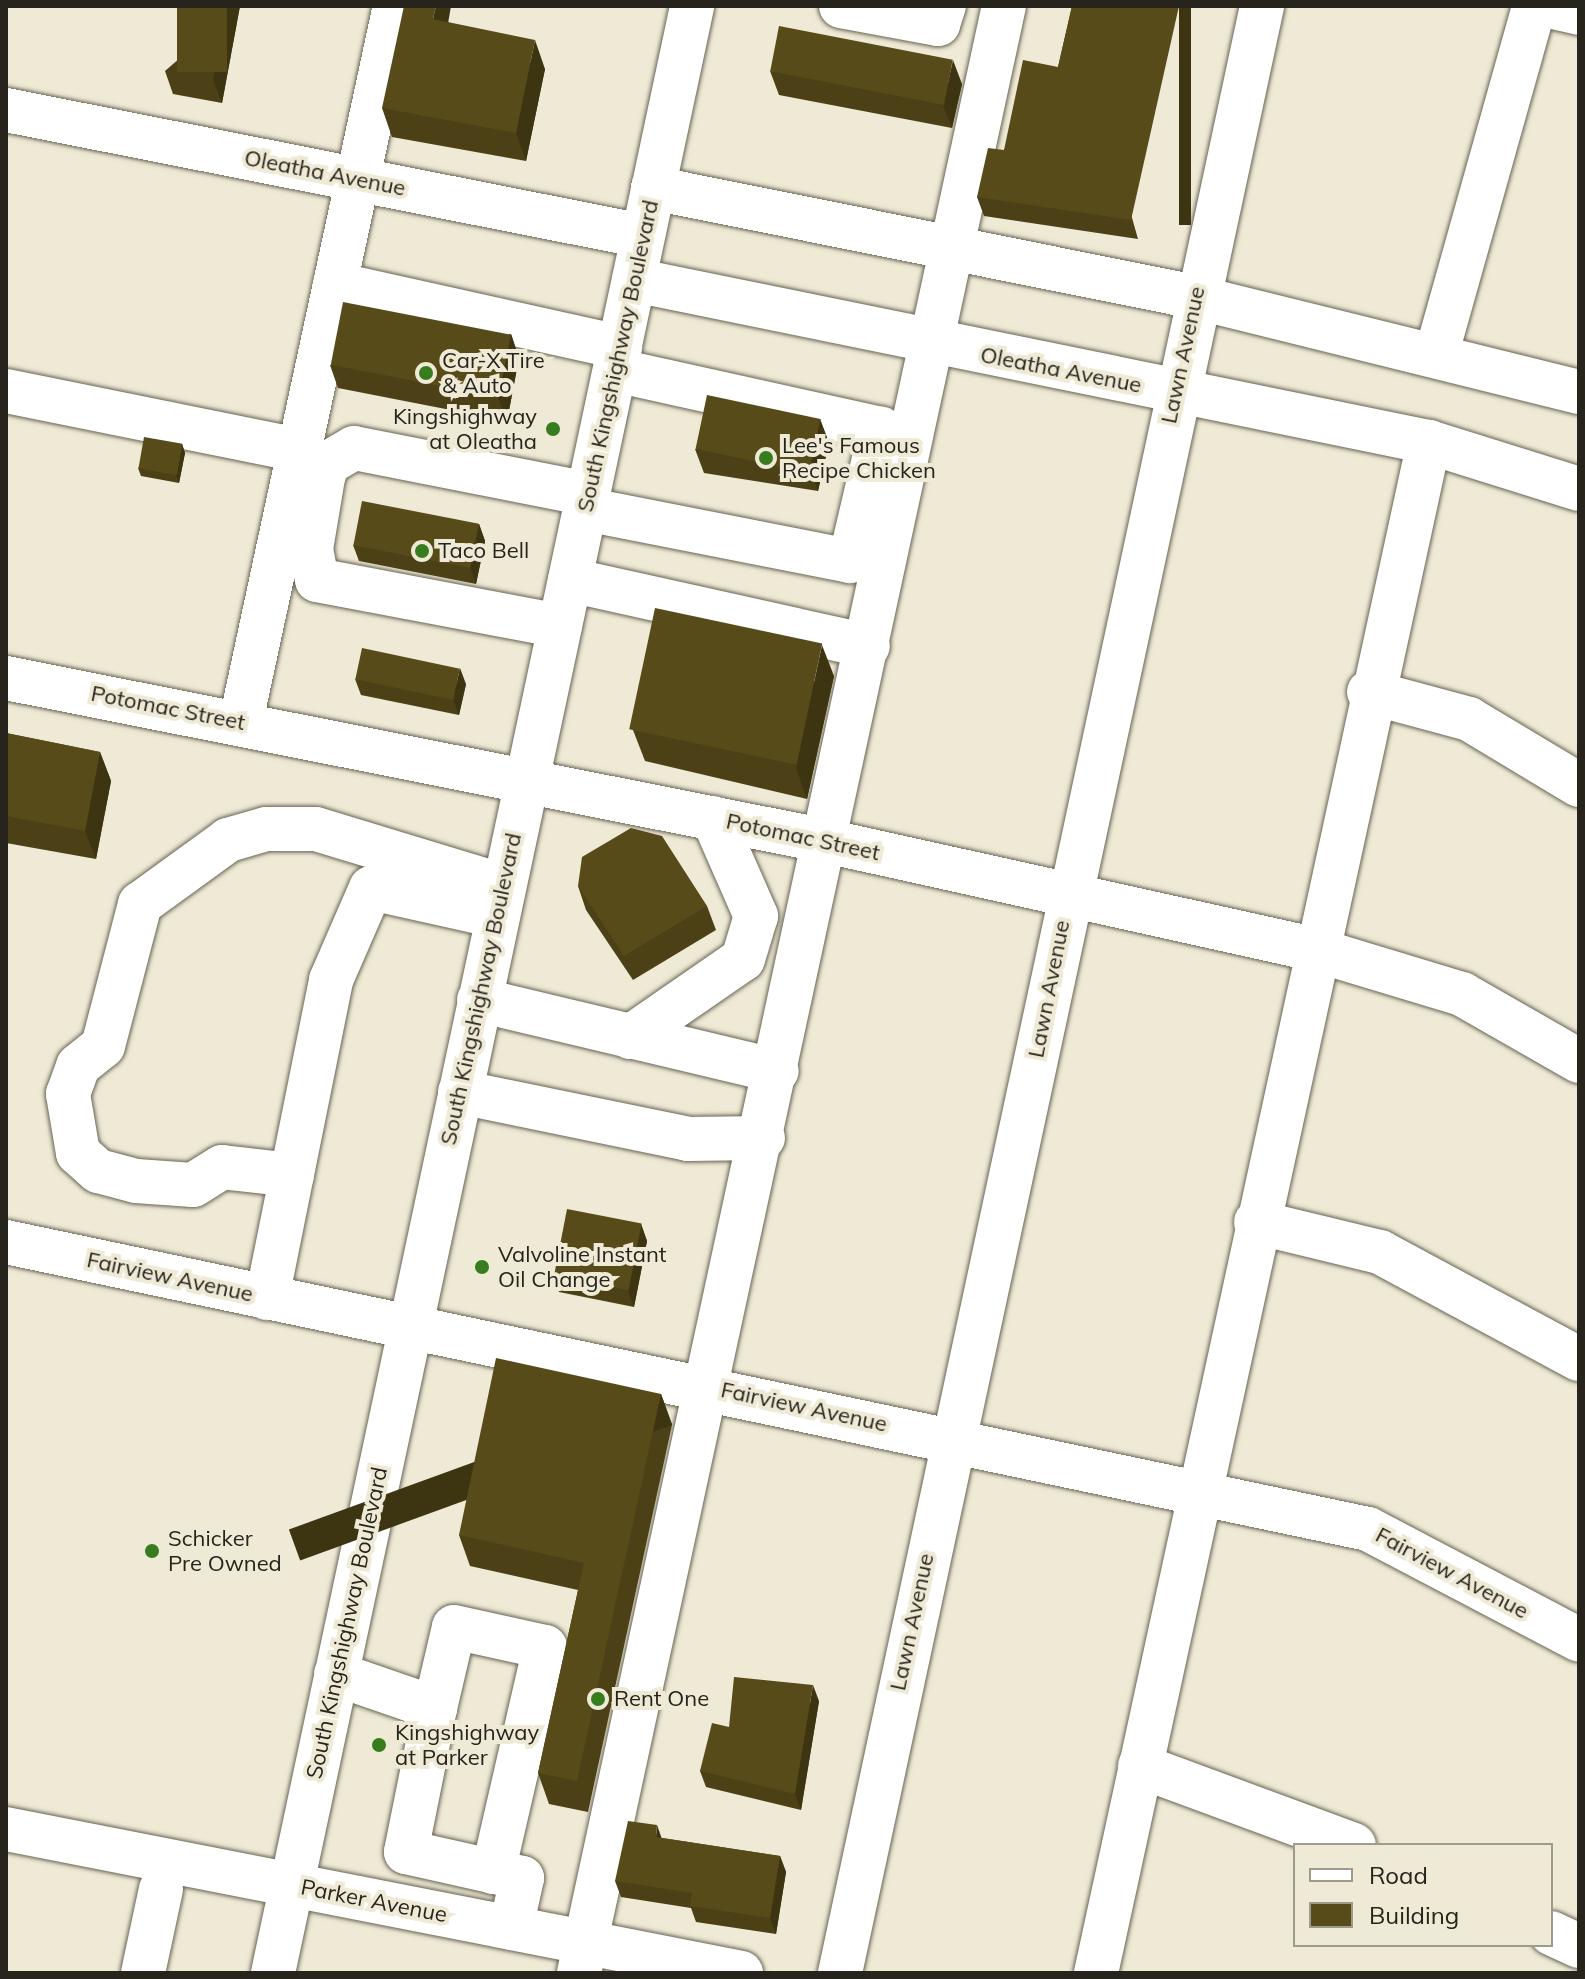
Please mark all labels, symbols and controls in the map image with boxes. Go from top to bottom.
street label: Oleatha Avenue [242,144,408,202]
street label: South Kingshighway Boulevard [572,198,664,514]
street label: Lawn Avenue [1156,284,1210,426]
street label: Oleatha Avenue [978,341,1144,399]
place label: Car-X Tire & Auto [442,347,545,398]
marker: Car-X Tire & Auto [417,364,435,382]
place label: Kingshighway at Oleatha [393,403,537,454]
marker: Kingshighway at Oleatha [544,420,562,438]
place label: Lee's Famous Recipe Chicken [782,432,936,484]
marker: Lee's Famous Recipe Chicken [757,449,775,467]
place label: Taco Bell [438,538,529,564]
marker: Taco Bell [413,542,431,560]
street label: Potomac Street [89,680,247,736]
street label: Potomac Street [724,808,882,866]
street label: South Kingshighway Boulevard [435,831,527,1147]
street label: Lawn Avenue [1023,918,1075,1060]
place label: Valvoline Instant Oil Change [498,1241,667,1292]
street label: Fairview Avenue [84,1246,256,1308]
marker: Valvoline Instant Oil Change [473,1258,491,1276]
street label: Fairview Avenue [718,1376,890,1438]
street label: South Kingshighway Boulevard [301,1465,393,1781]
street label: Fairview Avenue [1371,1522,1533,1624]
place label: Schicker Pre Owned [168,1525,282,1576]
marker: Schicker Pre Owned [143,1542,161,1560]
street label: Lawn Avenue [885,1551,939,1693]
place label: Rent One [614,1686,709,1712]
marker: Rent One [589,1690,607,1708]
place label: Kingshighway at Parker [395,1719,539,1770]
marker: Kingshighway at Parker [370,1736,388,1754]
legend [1293,1843,1553,1947]
text: Road [1369,1860,1428,1890]
street label: Parker Avenue [299,1874,449,1928]
text: Building [1369,1900,1459,1930]

